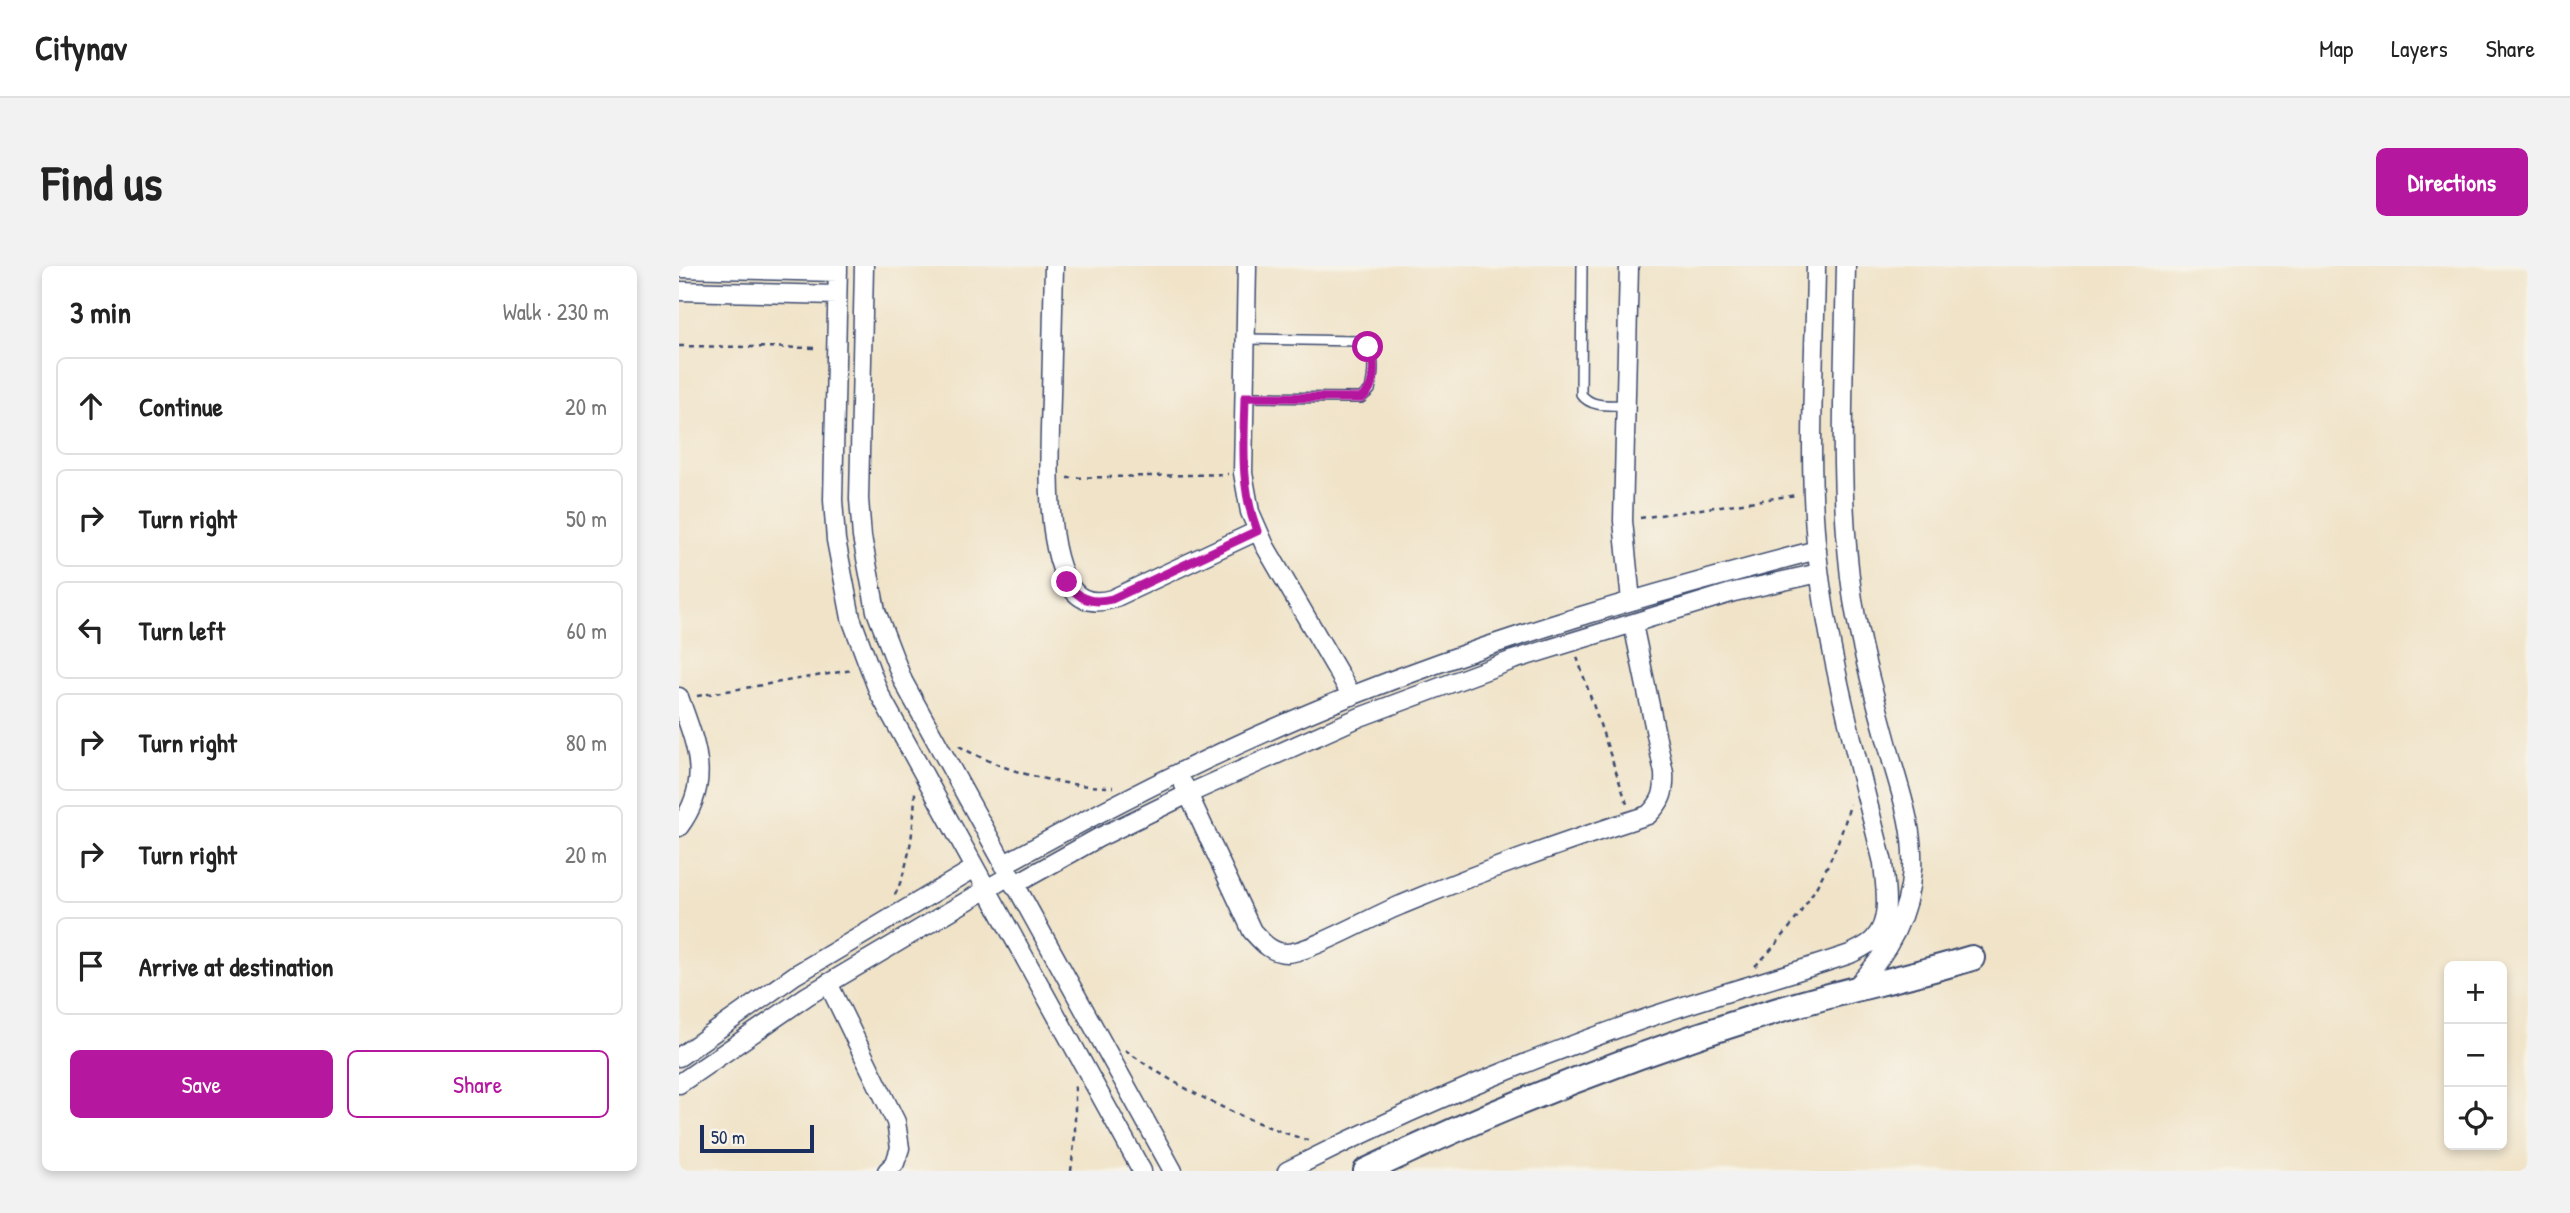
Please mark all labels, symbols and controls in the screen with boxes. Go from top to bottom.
text: Citynav [35,26,127,70]
text: Map [2319,32,2353,64]
text: Layers [2391,32,2448,64]
text: Share [2486,32,2535,64]
button: Directions [2376,148,2528,216]
text: Find us [42,149,162,215]
text: 3 min [70,292,131,332]
text: Walk · 230 m [503,296,609,327]
route start [1352,331,1383,362]
icon: ahead [72,387,110,425]
text: Continue [139,389,223,424]
text: 20 m [565,391,607,422]
icon: right [72,499,110,537]
text: Turn right [139,501,237,536]
text: 50 m [566,503,607,534]
route end [1051,566,1082,597]
icon: left [72,611,110,649]
text: Turn left [139,613,225,648]
text: 60 m [567,615,607,646]
icon: right [72,723,110,761]
text: Turn right [139,725,237,760]
text: 80 m [566,727,607,758]
icon: right [72,835,110,873]
text: Turn right [139,837,237,872]
text: 20 m [565,839,607,870]
icon: arrive [72,947,110,985]
text: Arrive at destination [139,949,334,984]
map controls [2444,961,2507,1150]
button: + [2444,961,2507,1024]
button: − [2444,1024,2507,1087]
button: Save [70,1050,333,1118]
button: Share [347,1050,609,1118]
button: locate [2444,1087,2507,1150]
scale bar [700,1122,814,1154]
text: 50 m [711,1124,745,1150]

